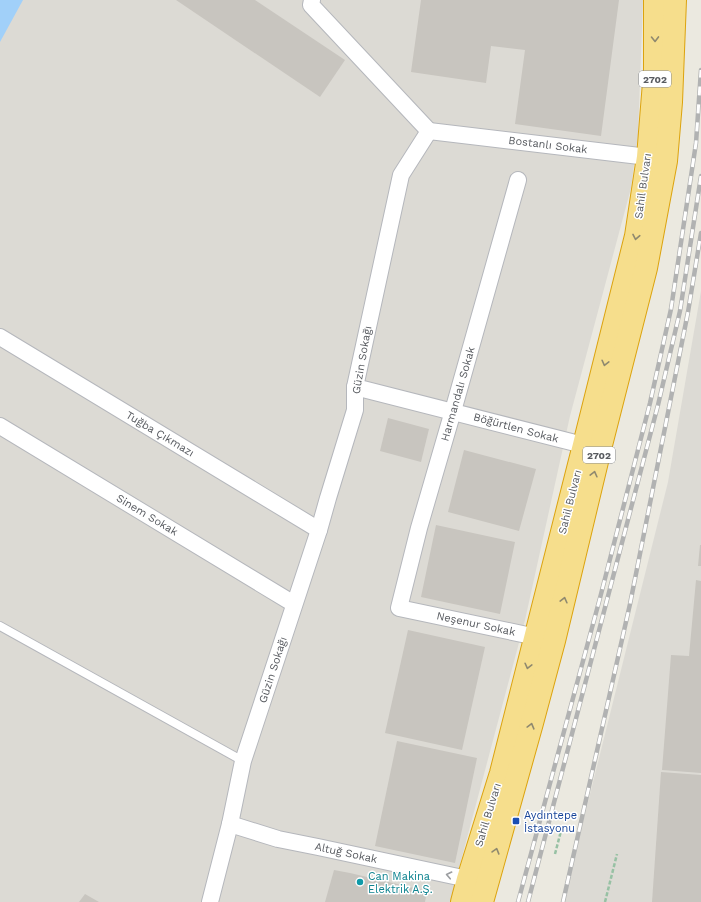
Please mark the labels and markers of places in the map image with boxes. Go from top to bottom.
place label: Aydıntepe İstasyonu [524,809,577,835]
marker: Aydıntepe İstasyonu [511,816,521,826]
place label: Can Makina Elektrik A.Ş. [368,870,433,896]
marker: Can Makina Elektrik A.Ş. [355,877,365,887]

